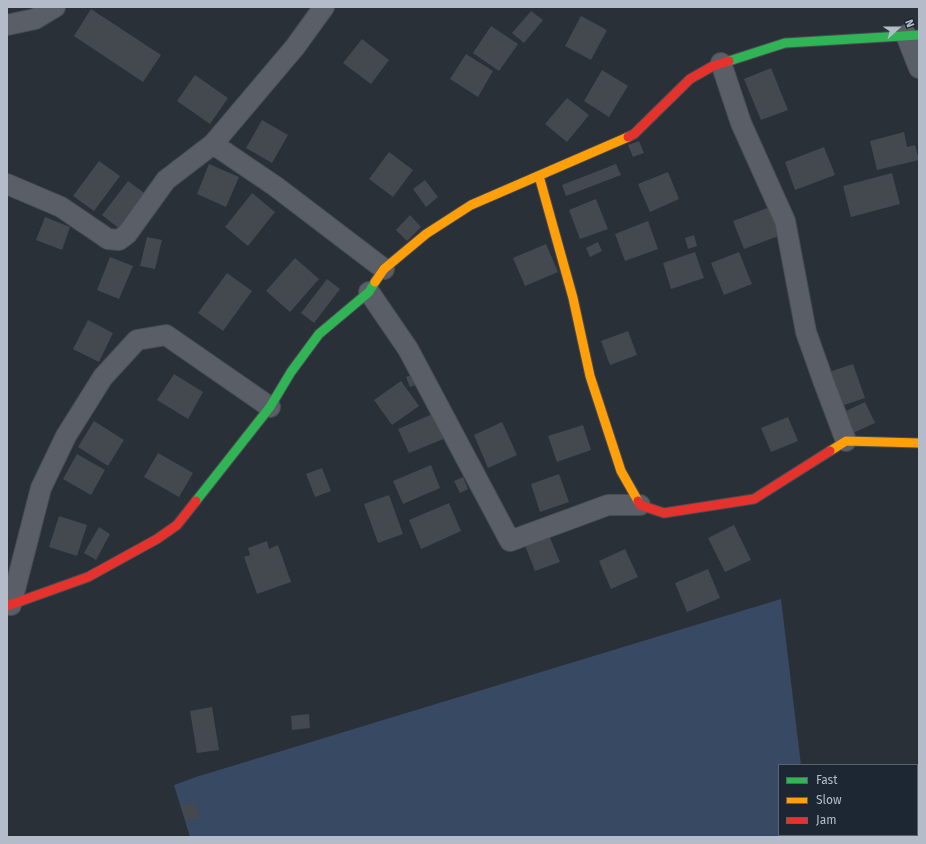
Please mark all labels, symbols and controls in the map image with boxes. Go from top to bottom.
north arrow [878,8,918,48]
text: N [902,18,917,29]
legend [778,764,918,836]
text: Fast [816,773,838,787]
text: Slow [816,793,842,807]
text: Jam [816,813,836,827]

